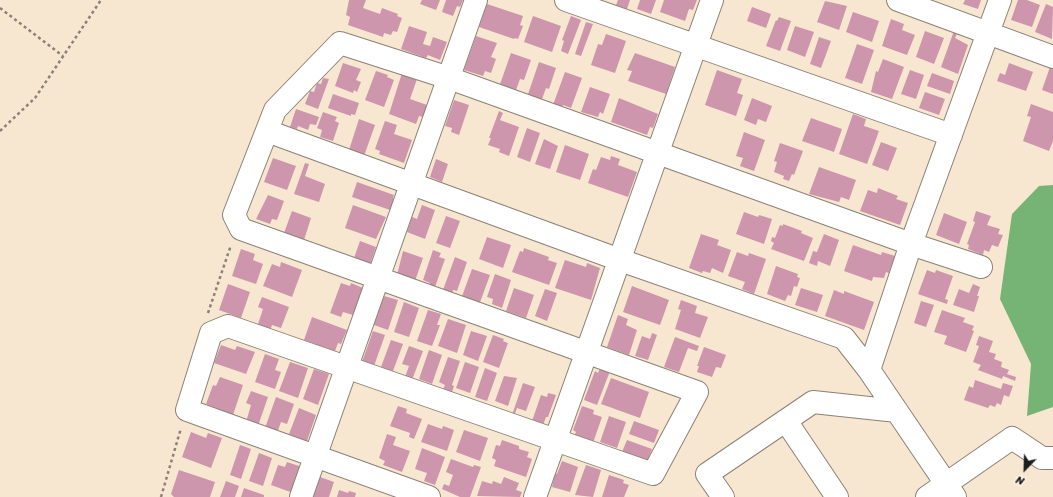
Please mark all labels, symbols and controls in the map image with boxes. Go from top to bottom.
north arrow [1005,449,1045,489]
text: N [1013,470,1027,491]

